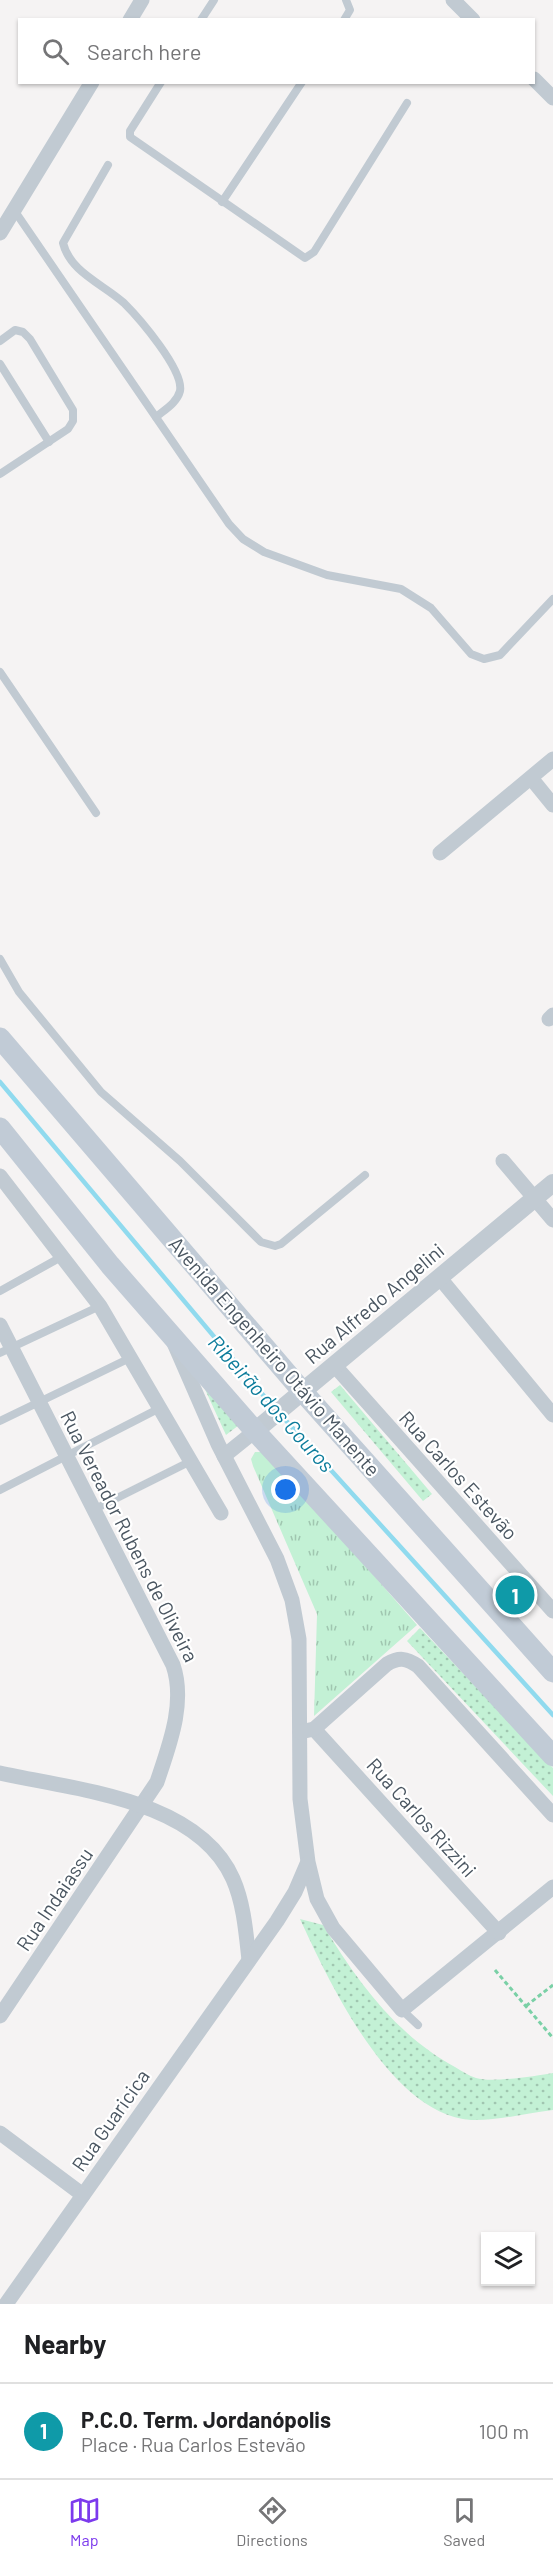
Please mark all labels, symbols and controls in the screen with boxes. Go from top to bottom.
search box [18,18,535,84]
icon: search [39,35,72,68]
text: Search here [87,38,201,64]
street label: Avenida Engenheiro Otávio Manente [164,1231,386,1481]
street label: Rua Alfredo Angelini [299,1238,449,1368]
water label: Ribeirão dos Couros [204,1329,340,1477]
street label: Rua Vereador Rubens de Oliveira [56,1406,204,1666]
street label: Rua Carlos Estevão [395,1406,523,1544]
your location [271,1475,300,1504]
pin: 1 [496,1572,534,1618]
street label: Rua Carlos Rizzini [362,1753,482,1881]
street label: Rua Indaiassu [11,1843,97,1955]
street label: Rua Guaricica [66,2064,154,2176]
map controls [481,2232,535,2286]
button: layers [481,2232,535,2286]
text: Nearby [24,2328,106,2359]
text: P.C.O. Term. Jordanópolis [81,2406,331,2432]
text: 1 [40,2419,47,2443]
text: 100 m [479,2419,529,2443]
text: Place · Rua Carlos Estevão [81,2432,306,2456]
tab: Map [68,2494,101,2549]
tab: Directions [236,2494,308,2549]
tab: Saved [443,2494,485,2549]

